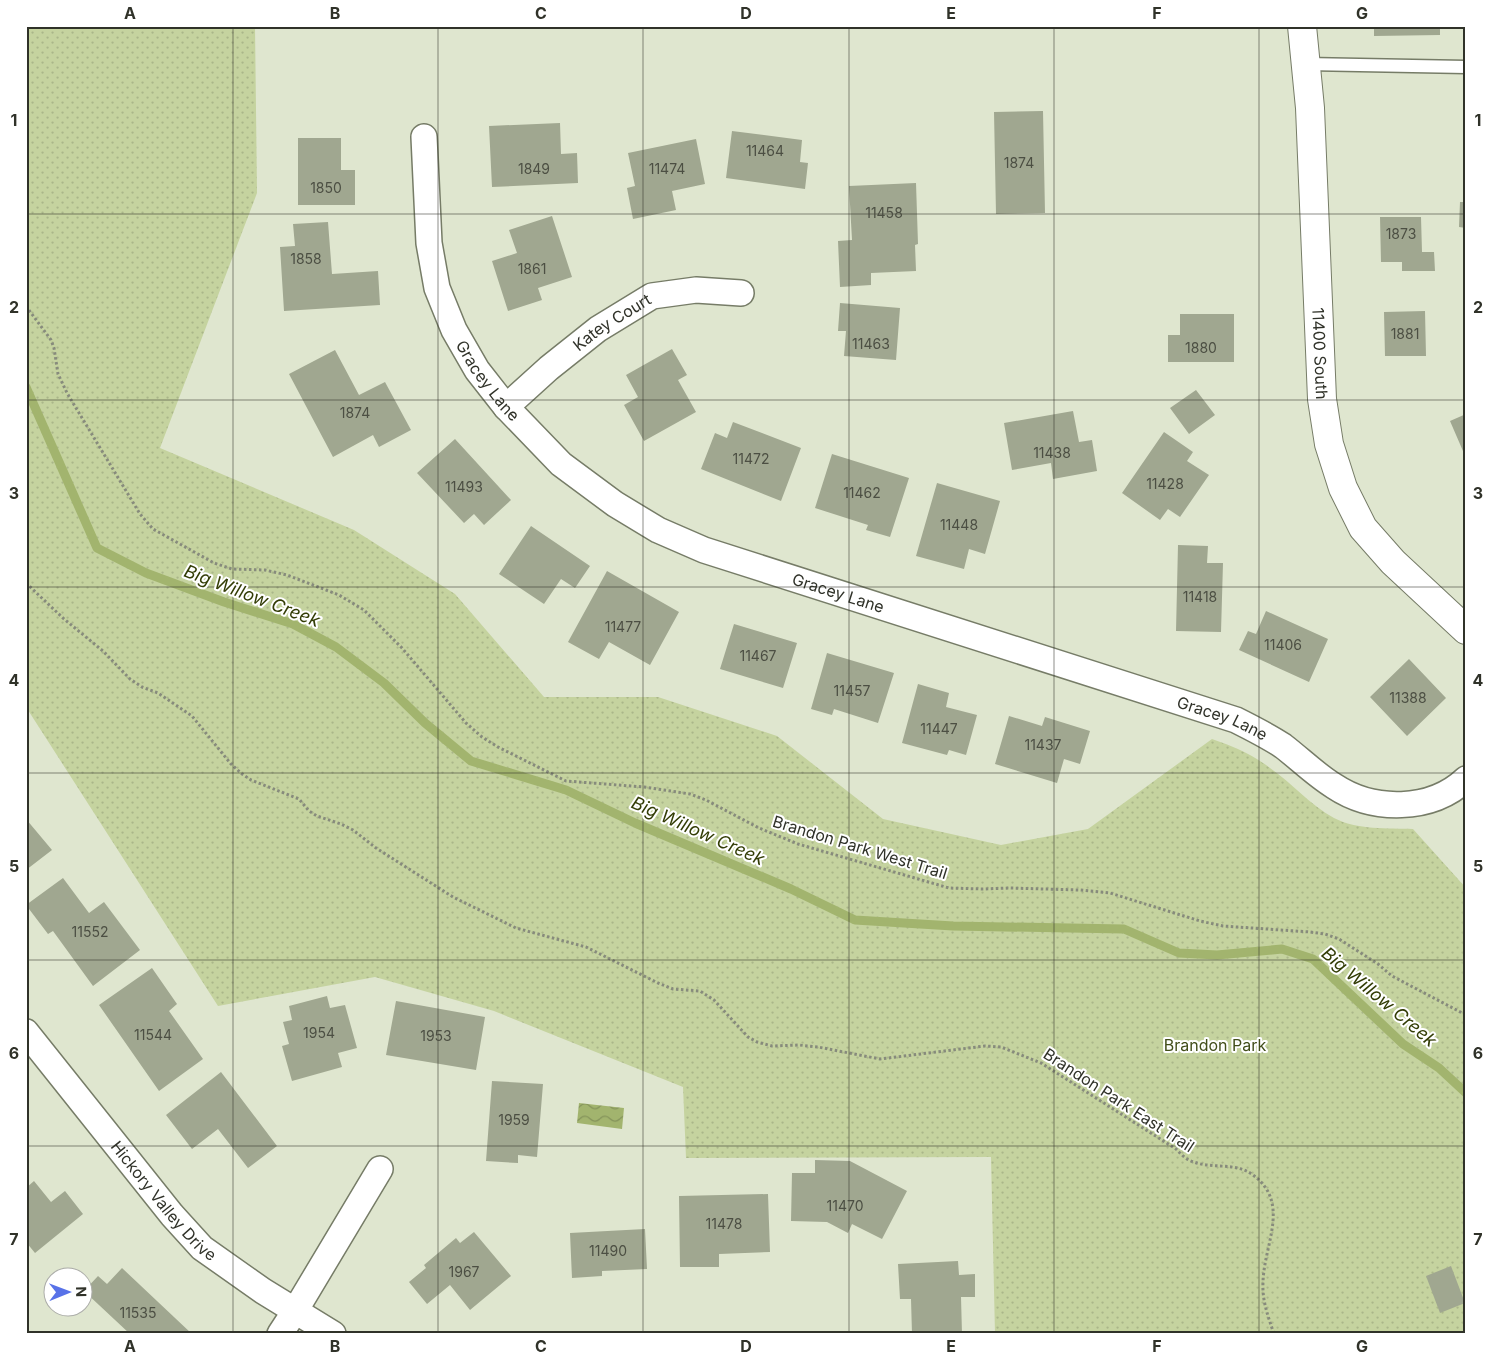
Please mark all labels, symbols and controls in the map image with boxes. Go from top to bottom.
text: A [124,3,136,23]
text: B [330,3,340,23]
text: C [535,3,547,23]
text: D [740,3,752,23]
text: E [946,3,956,23]
text: F [1152,3,1162,23]
text: G [1356,3,1368,23]
text: 1 [11,110,17,130]
text: 1 [1475,110,1481,130]
house number: 11464 [746,142,784,159]
house number: 1874 [1004,154,1034,171]
house number: 1849 [518,160,550,177]
house number: 11474 [649,160,685,177]
house number: 1850 [310,179,342,196]
house number: 11458 [865,204,903,221]
house number: 1873 [1386,225,1416,242]
house number: 1858 [290,250,322,267]
house number: 1861 [518,260,546,277]
street label: Katey Court [569,289,655,355]
text: 2 [9,297,19,317]
text: 2 [1473,297,1483,317]
street label: 11400 South [1308,307,1332,400]
house number: 1881 [1391,325,1419,342]
house number: 11463 [852,335,890,352]
street label: Gracey Lane [452,336,524,425]
house number: 1880 [1185,339,1217,356]
house number: 1874 [340,404,370,421]
house number: 11438 [1033,444,1071,461]
house number: 11472 [733,450,769,467]
house number: 11428 [1146,475,1184,492]
house number: 11493 [445,478,483,495]
text: 3 [9,483,19,503]
text: 3 [1473,483,1483,503]
house number: 11462 [843,484,881,501]
house number: 11448 [940,516,978,533]
water label: Big Willow Creek [181,560,324,631]
street label: Gracey Lane [790,569,887,617]
house number: 11418 [1183,588,1217,605]
house number: 11477 [605,618,641,635]
house number: 11406 [1264,636,1302,653]
house number: 11467 [739,647,777,664]
text: 4 [9,670,20,690]
text: 4 [1473,670,1484,690]
house number: 11457 [834,682,871,699]
house number: 11388 [1389,689,1427,706]
street label: Gracey Lane [1175,692,1271,745]
house number: 11447 [920,720,958,737]
house number: 11437 [1024,736,1062,753]
water label: Big Willow Creek [628,792,769,870]
street label: Brandon Park West Trail [770,811,950,883]
text: 5 [9,856,19,876]
text: 5 [1473,856,1483,876]
house number: 11552 [72,923,108,940]
water label: Big Willow Creek [1318,942,1442,1052]
house number: 1954 [303,1024,335,1041]
house number: 11544 [134,1026,172,1043]
house number: 1953 [420,1027,452,1044]
park label: Brandon Park [1164,1035,1266,1055]
text: 6 [9,1043,19,1063]
text: 6 [1473,1043,1483,1063]
street label: Brandon Park East Trail [1040,1044,1198,1156]
house number: 1959 [498,1111,530,1128]
street label: Hickory Valley Drive [107,1137,220,1265]
house number: 11470 [827,1197,863,1214]
house number: 11478 [706,1215,742,1232]
text: 7 [9,1229,19,1249]
text: 7 [1473,1229,1483,1249]
house number: 11490 [589,1242,627,1259]
house number: 1967 [449,1263,480,1280]
north arrow [42,1268,92,1318]
text: N [73,1286,90,1297]
house number: 11535 [119,1304,157,1321]
text: A [124,1336,136,1356]
text: B [330,1336,340,1356]
text: C [535,1336,547,1356]
text: D [740,1336,752,1356]
text: E [946,1336,956,1356]
text: F [1152,1336,1162,1356]
text: G [1356,1336,1368,1356]

